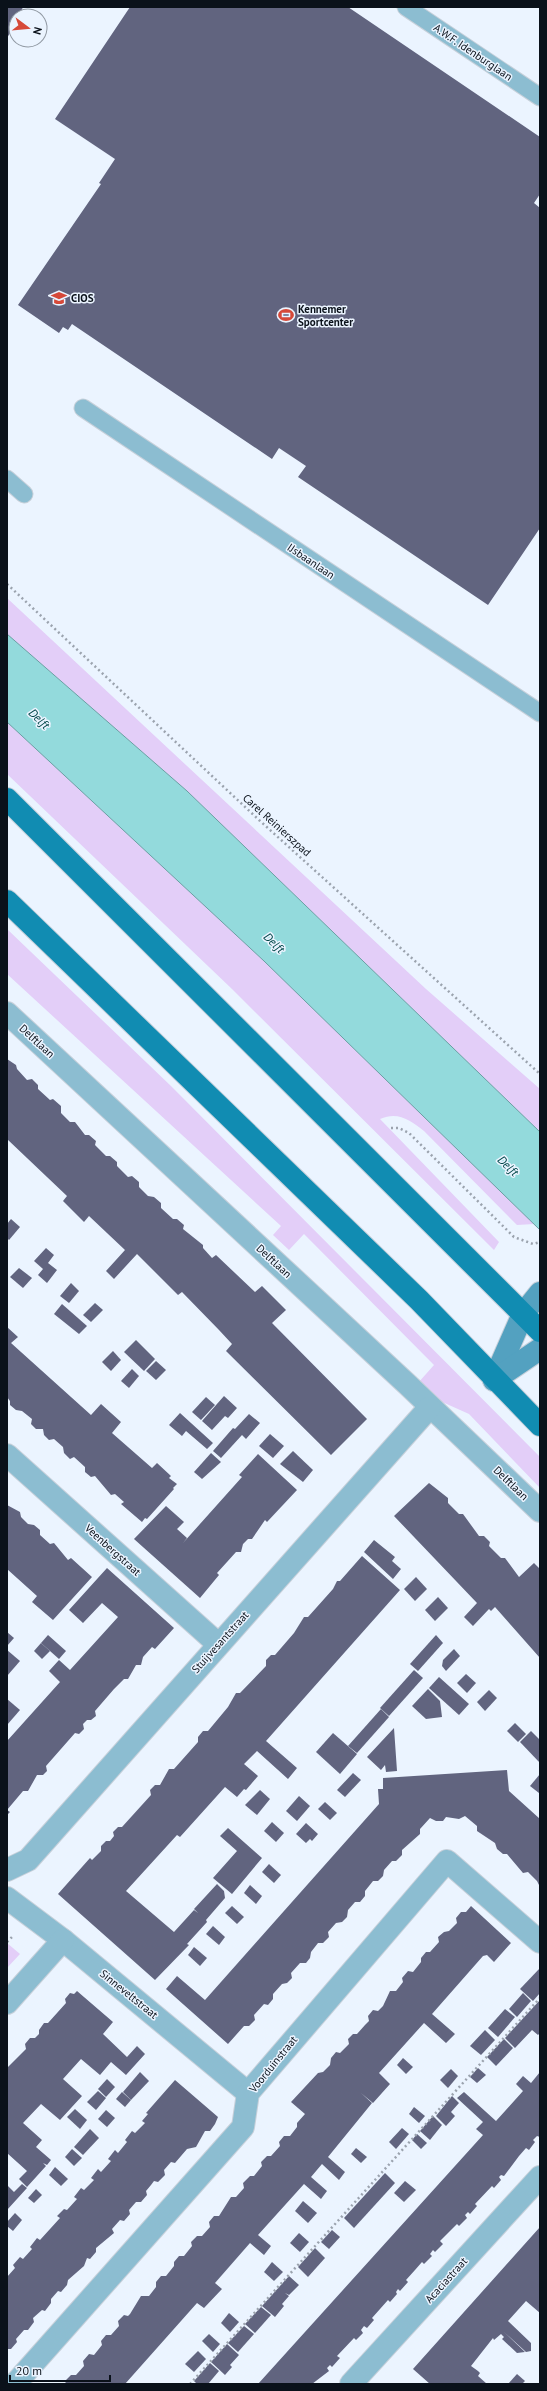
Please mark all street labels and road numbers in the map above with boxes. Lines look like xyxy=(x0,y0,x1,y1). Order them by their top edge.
street label: A.W.F. Idenburglaan xyxy=(431,20,515,84)
street label: IJsbaanlaan xyxy=(285,540,337,582)
street label: Carel Reinierszpad xyxy=(240,791,314,859)
street label: Delftlaan xyxy=(16,1021,58,1061)
street label: Delftlaan xyxy=(253,1241,295,1281)
street label: Delftlaan xyxy=(491,1463,531,1503)
street label: Veenbergstraat xyxy=(81,1521,144,1579)
street label: Stuijvesantstraat xyxy=(188,1608,252,1676)
street label: Sinneveltstraat xyxy=(97,1966,161,2022)
street label: Voorduinstraat xyxy=(245,2033,300,2096)
street label: Acaciastraat xyxy=(422,2254,470,2306)

